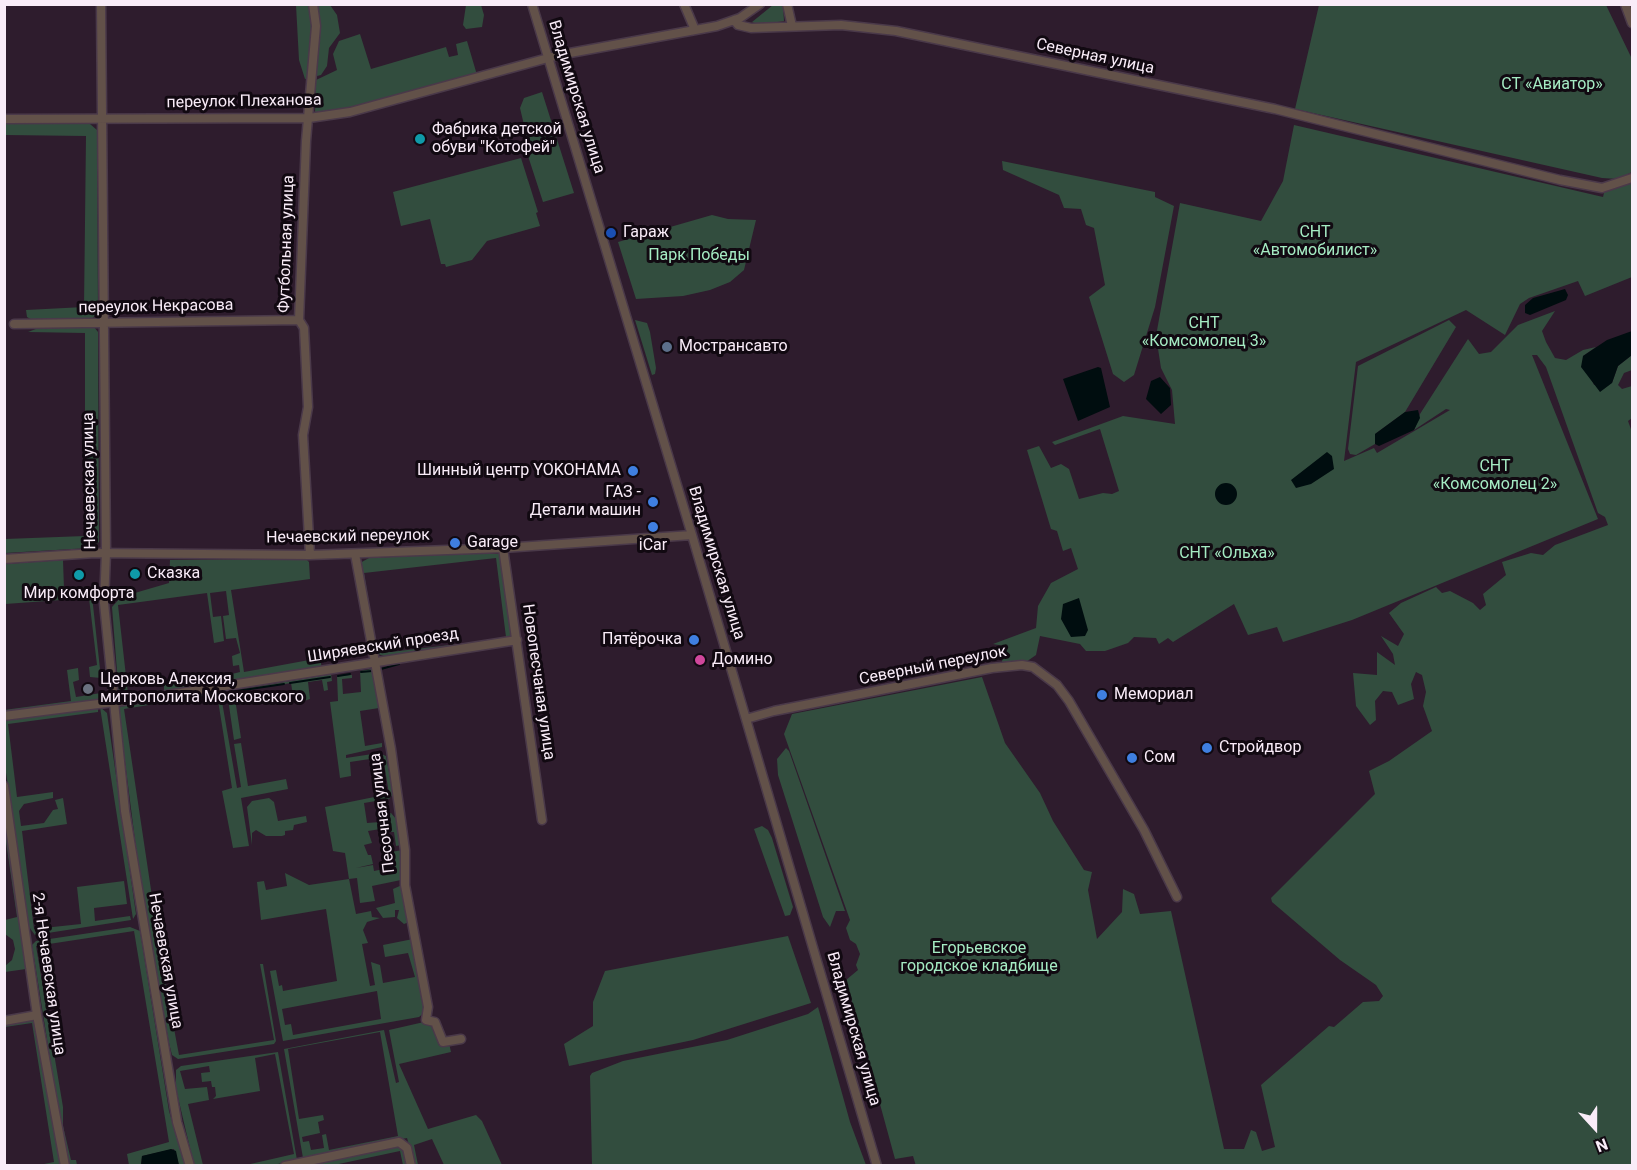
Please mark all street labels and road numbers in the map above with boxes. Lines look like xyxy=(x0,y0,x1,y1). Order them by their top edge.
street label: Владимирская улица xyxy=(544,18,608,176)
street label: Северная улица xyxy=(1034,35,1156,79)
street label: переулок Плеханова xyxy=(166,91,322,113)
street label: Футбольная улица xyxy=(275,175,299,313)
street label: переулок Некрасова xyxy=(78,296,234,318)
street label: Нечаевская улица xyxy=(79,412,101,550)
street label: Владимирская улица xyxy=(684,484,748,642)
street label: Нечаевский переулок xyxy=(266,526,430,548)
street label: Новопесчаная улица xyxy=(518,603,558,761)
street label: Ширяевский проезд xyxy=(306,625,460,667)
street label: Северный переулок xyxy=(858,642,1008,690)
street label: Песочная улица xyxy=(366,752,400,874)
street label: 2-я Нечаевская улица xyxy=(27,892,69,1056)
street label: Нечаевская улица xyxy=(144,892,186,1030)
street label: Владимирская улица xyxy=(822,950,884,1108)

